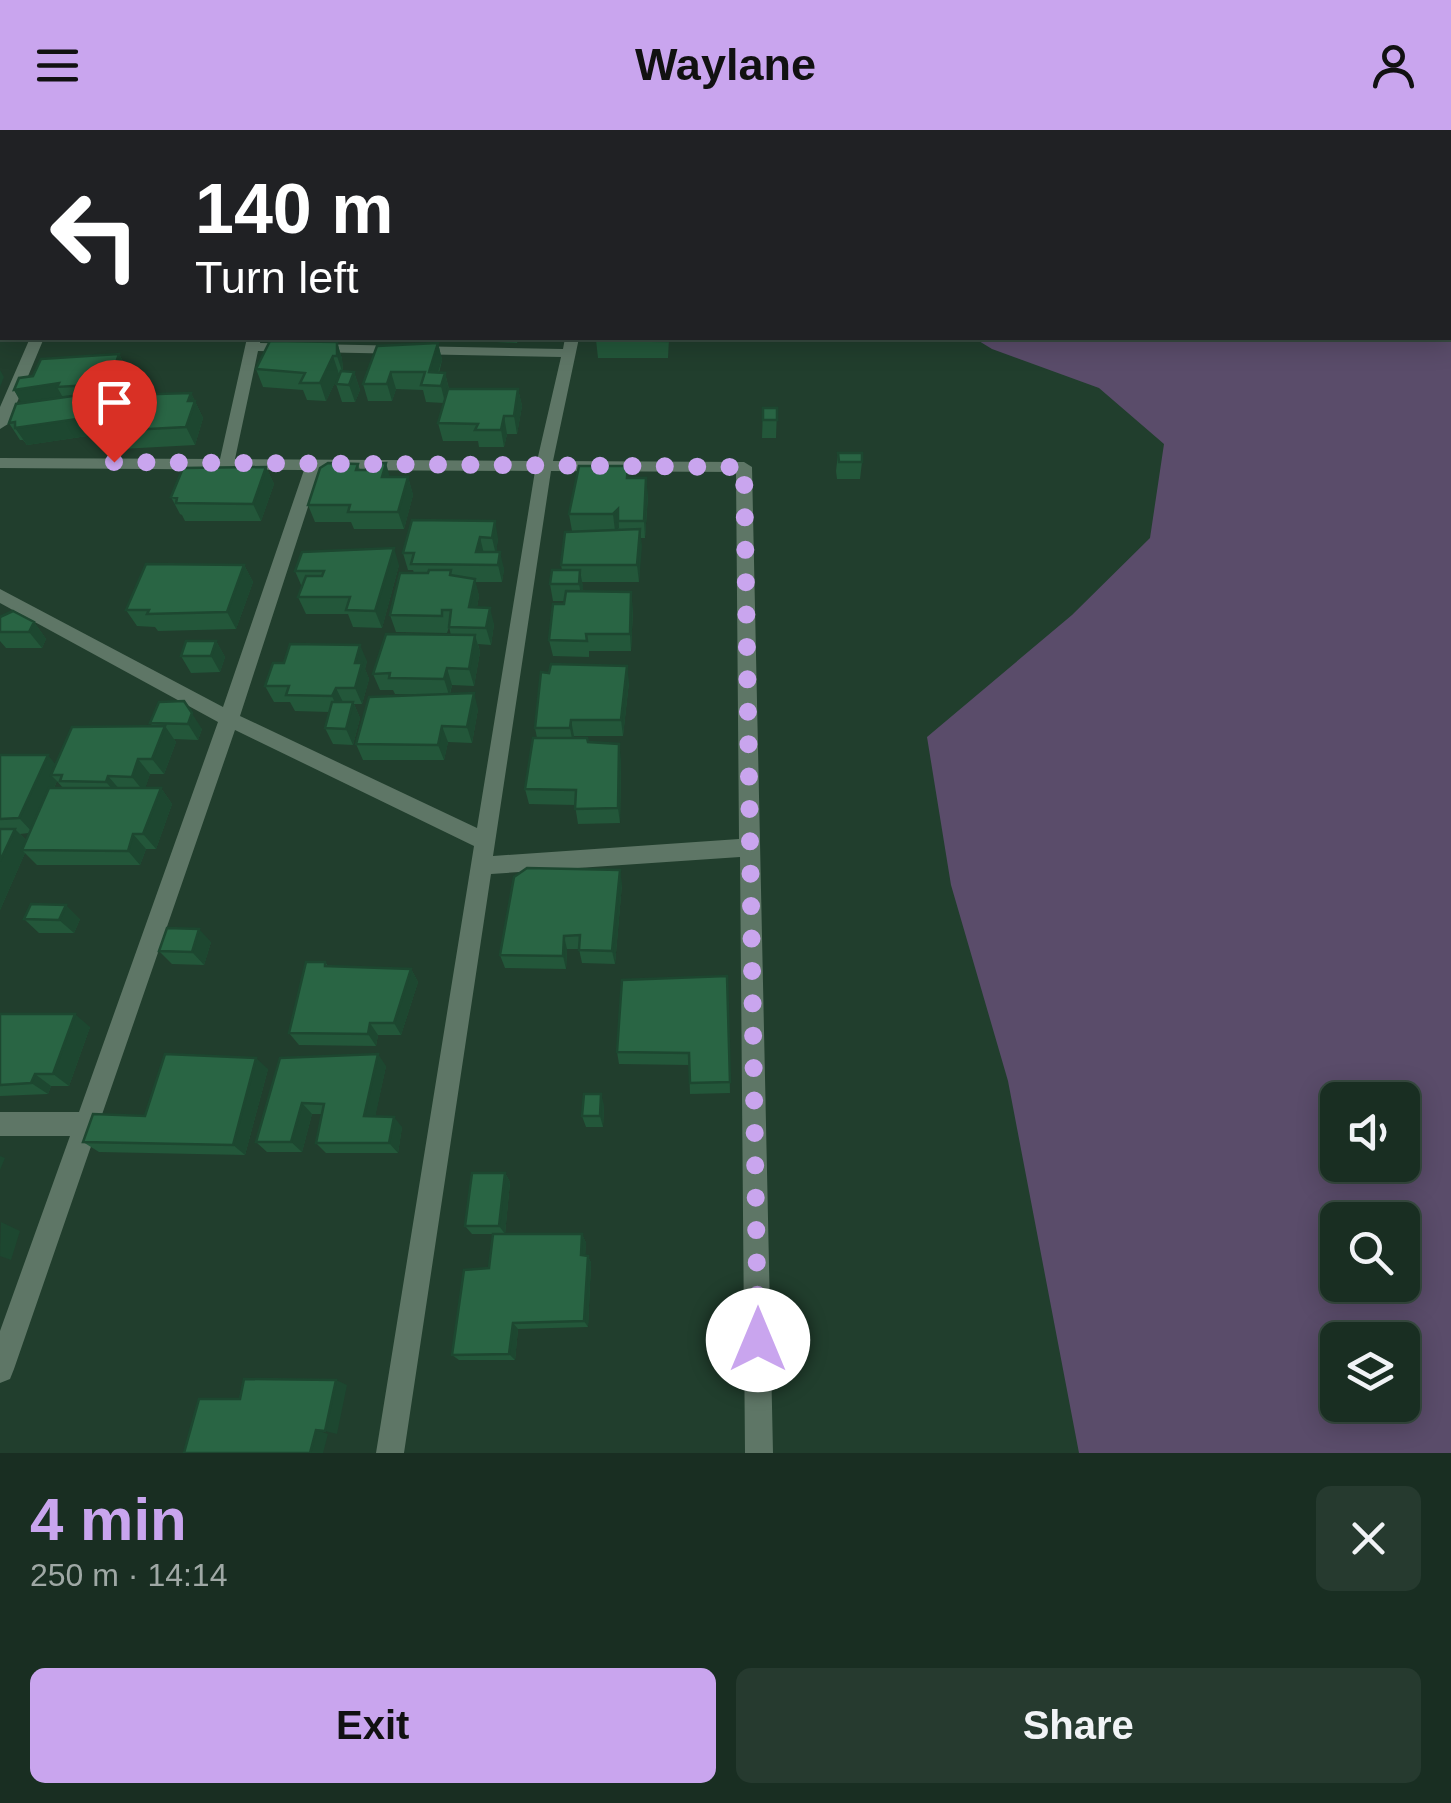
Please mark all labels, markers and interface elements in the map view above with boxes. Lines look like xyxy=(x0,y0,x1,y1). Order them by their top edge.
icon: menu xyxy=(30,38,85,93)
icon: person xyxy=(1366,38,1421,93)
text: Waylane xyxy=(635,39,816,90)
icon: left xyxy=(30,170,160,300)
text: 140 m xyxy=(195,170,393,248)
text: Turn left xyxy=(195,252,358,303)
pin xyxy=(72,360,157,463)
icon: arrive xyxy=(87,375,142,430)
map controls xyxy=(1320,1082,1420,1422)
button: sound xyxy=(1320,1082,1420,1182)
button: search xyxy=(1320,1202,1420,1302)
position arrow xyxy=(706,1288,810,1392)
button: layers xyxy=(1320,1322,1420,1422)
text: 4 min xyxy=(30,1486,187,1553)
button: close xyxy=(1316,1486,1421,1591)
text: 250 m · 14:14 xyxy=(30,1557,227,1593)
button: Exit xyxy=(30,1668,716,1783)
button: Share xyxy=(736,1668,1421,1783)

